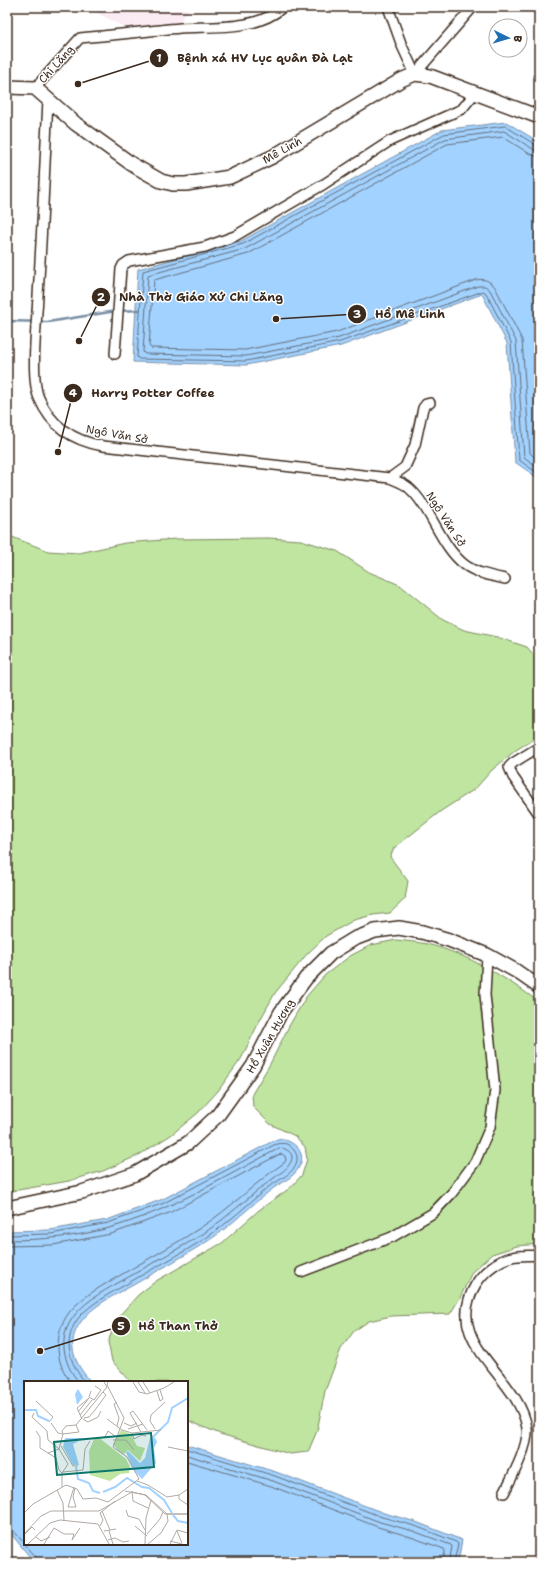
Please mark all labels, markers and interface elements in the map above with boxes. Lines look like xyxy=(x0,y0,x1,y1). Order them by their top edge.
north arrow xyxy=(488,18,528,58)
text: B xyxy=(510,35,525,43)
street label: Chi Lăng xyxy=(35,42,78,87)
callout: Bệnh xá HV Lục quân Đà Lạt xyxy=(149,46,360,70)
text: 1 xyxy=(156,50,162,66)
text: Bệnh xá HV Lục quân Đà Lạt xyxy=(177,50,353,66)
street label: Mê Linh xyxy=(260,133,305,167)
callout: Nhà Thờ Giáo Xứ Chi Lăng xyxy=(91,285,291,309)
text: 2 xyxy=(97,289,106,305)
text: Nhà Thờ Giáo Xứ Chi Lăng xyxy=(119,289,283,305)
callout: Hồ Mê Linh xyxy=(347,302,453,326)
text: 3 xyxy=(353,306,361,322)
text: Hồ Mê Linh xyxy=(375,306,445,322)
callout: Harry Potter Coffee xyxy=(63,381,222,405)
text: 4 xyxy=(69,385,78,401)
text: Harry Potter Coffee xyxy=(91,385,215,401)
street label: Ngô Văn Sở xyxy=(85,422,149,447)
street label: Ngô Văn Sở xyxy=(422,489,469,550)
street label: Hồ Xuân Hương xyxy=(243,996,298,1076)
callout: Hồ Than Thở xyxy=(111,1314,226,1338)
text: 5 xyxy=(117,1318,125,1334)
text: Hồ Than Thở xyxy=(138,1318,218,1334)
inset map xyxy=(24,1381,188,1545)

